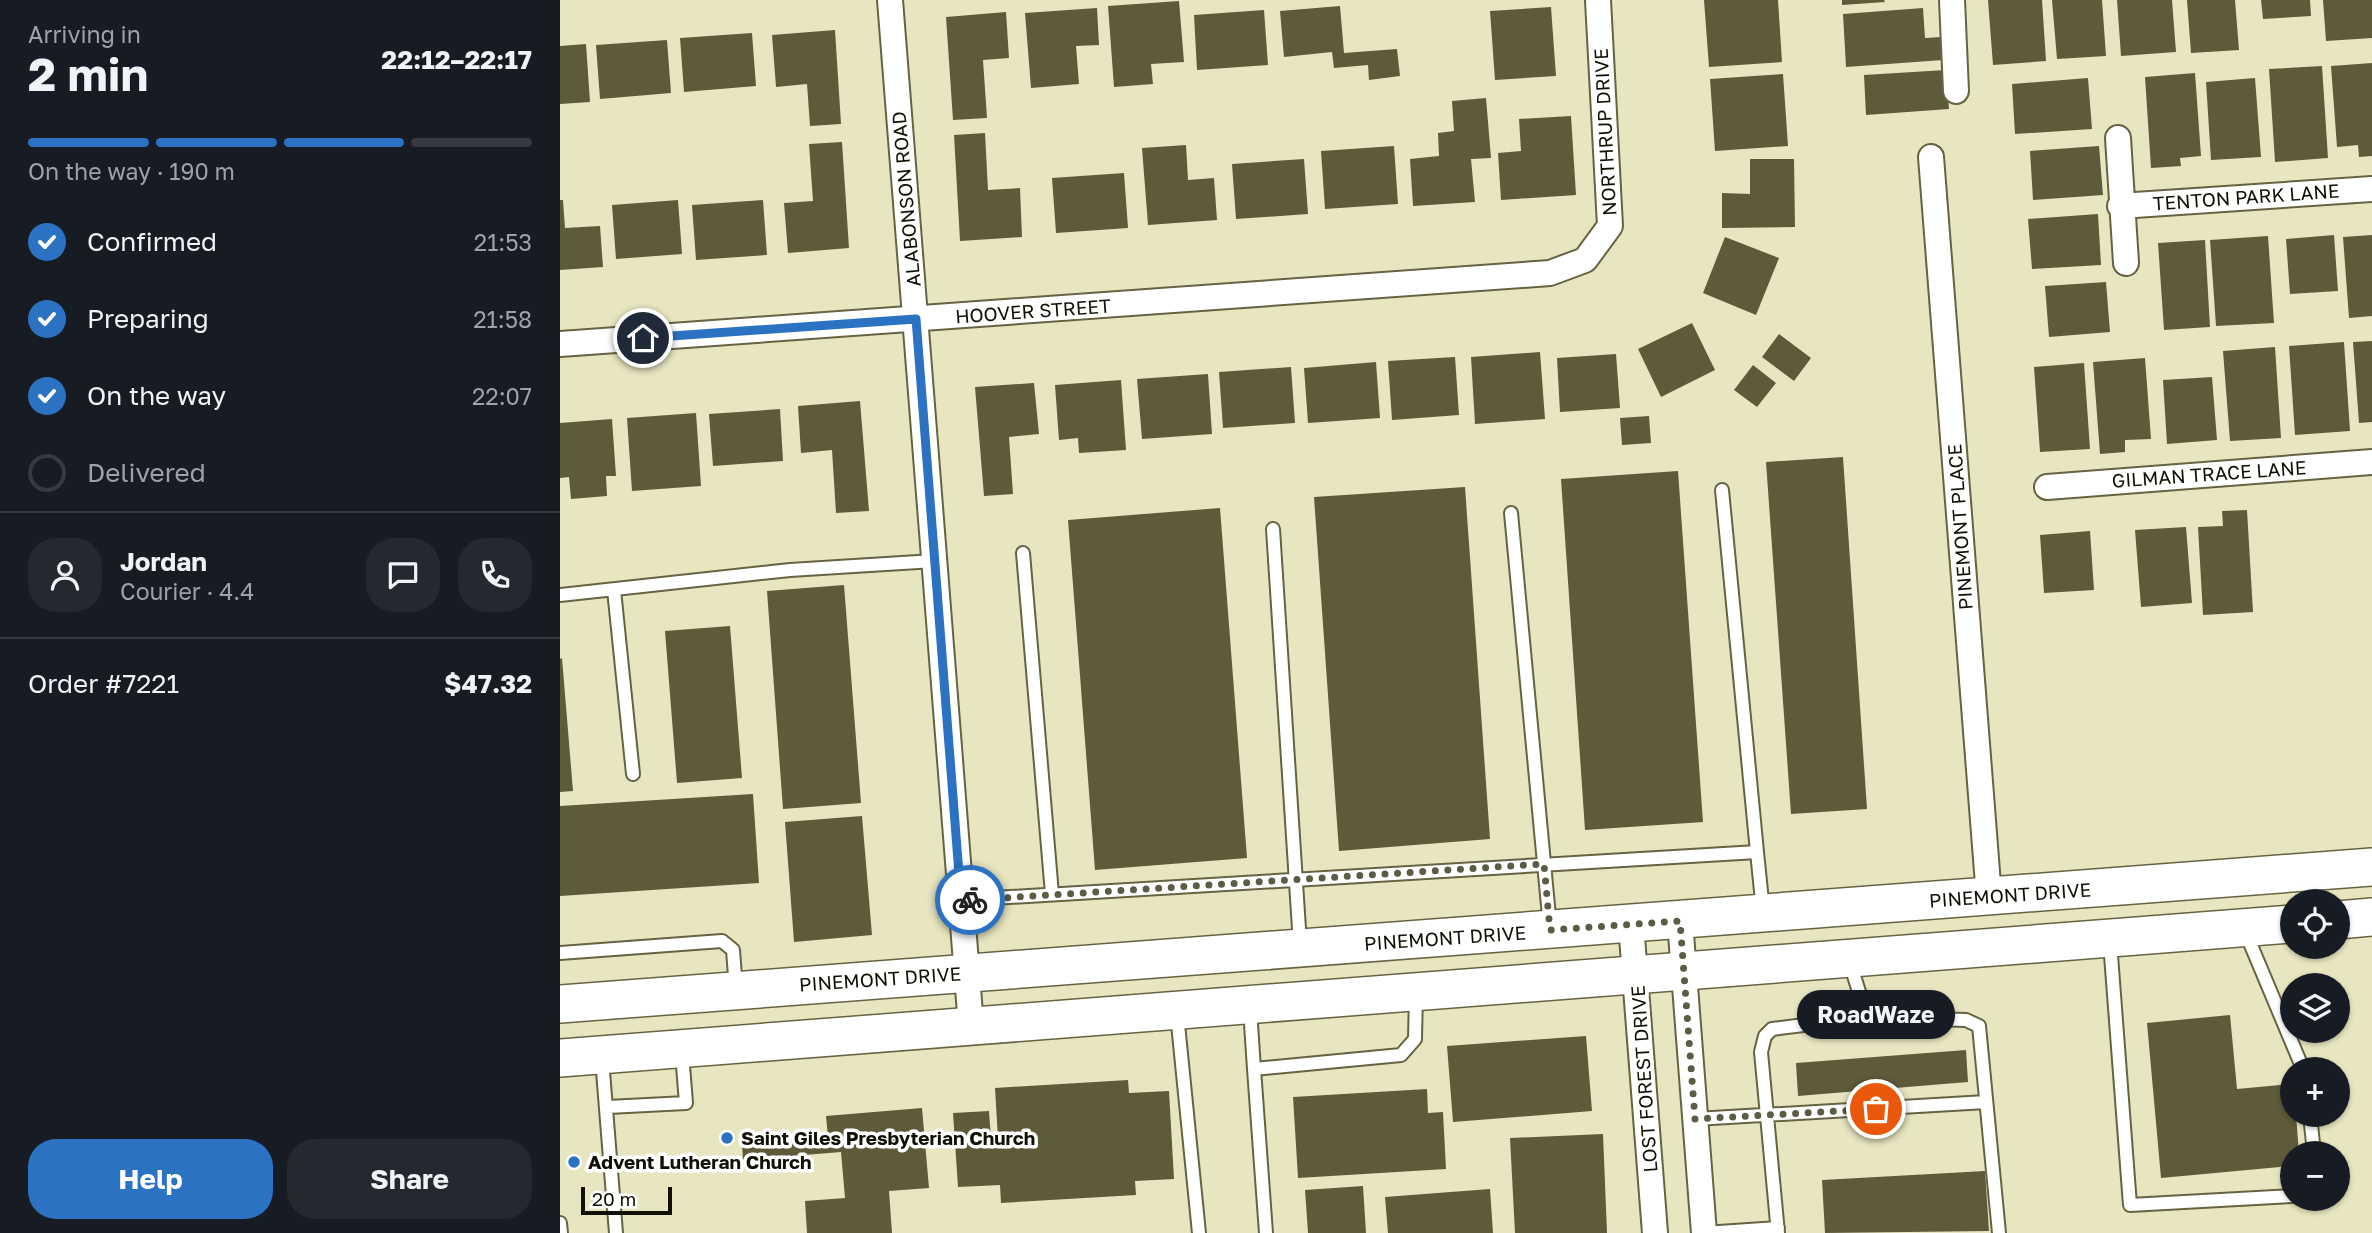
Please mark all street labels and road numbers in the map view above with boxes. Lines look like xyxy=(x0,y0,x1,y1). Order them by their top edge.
street label: NORTHRUP DRIVE xyxy=(1589,48,1620,216)
street label: ALABONSON ROAD xyxy=(886,110,925,288)
street label: TENTON PARK LANE xyxy=(2152,179,2340,214)
street label: HOOVER STREET xyxy=(954,294,1112,327)
street label: PINEMONT PLACE xyxy=(1942,443,1977,611)
street label: GILMAN TRACE LANE xyxy=(2111,455,2307,492)
street label: PINEMONT DRIVE xyxy=(1928,877,2092,912)
street label: PINEMONT DRIVE xyxy=(1363,920,1527,955)
street label: PINEMONT DRIVE xyxy=(798,961,962,996)
street label: LOST FOREST DRIVE xyxy=(1625,985,1662,1173)

